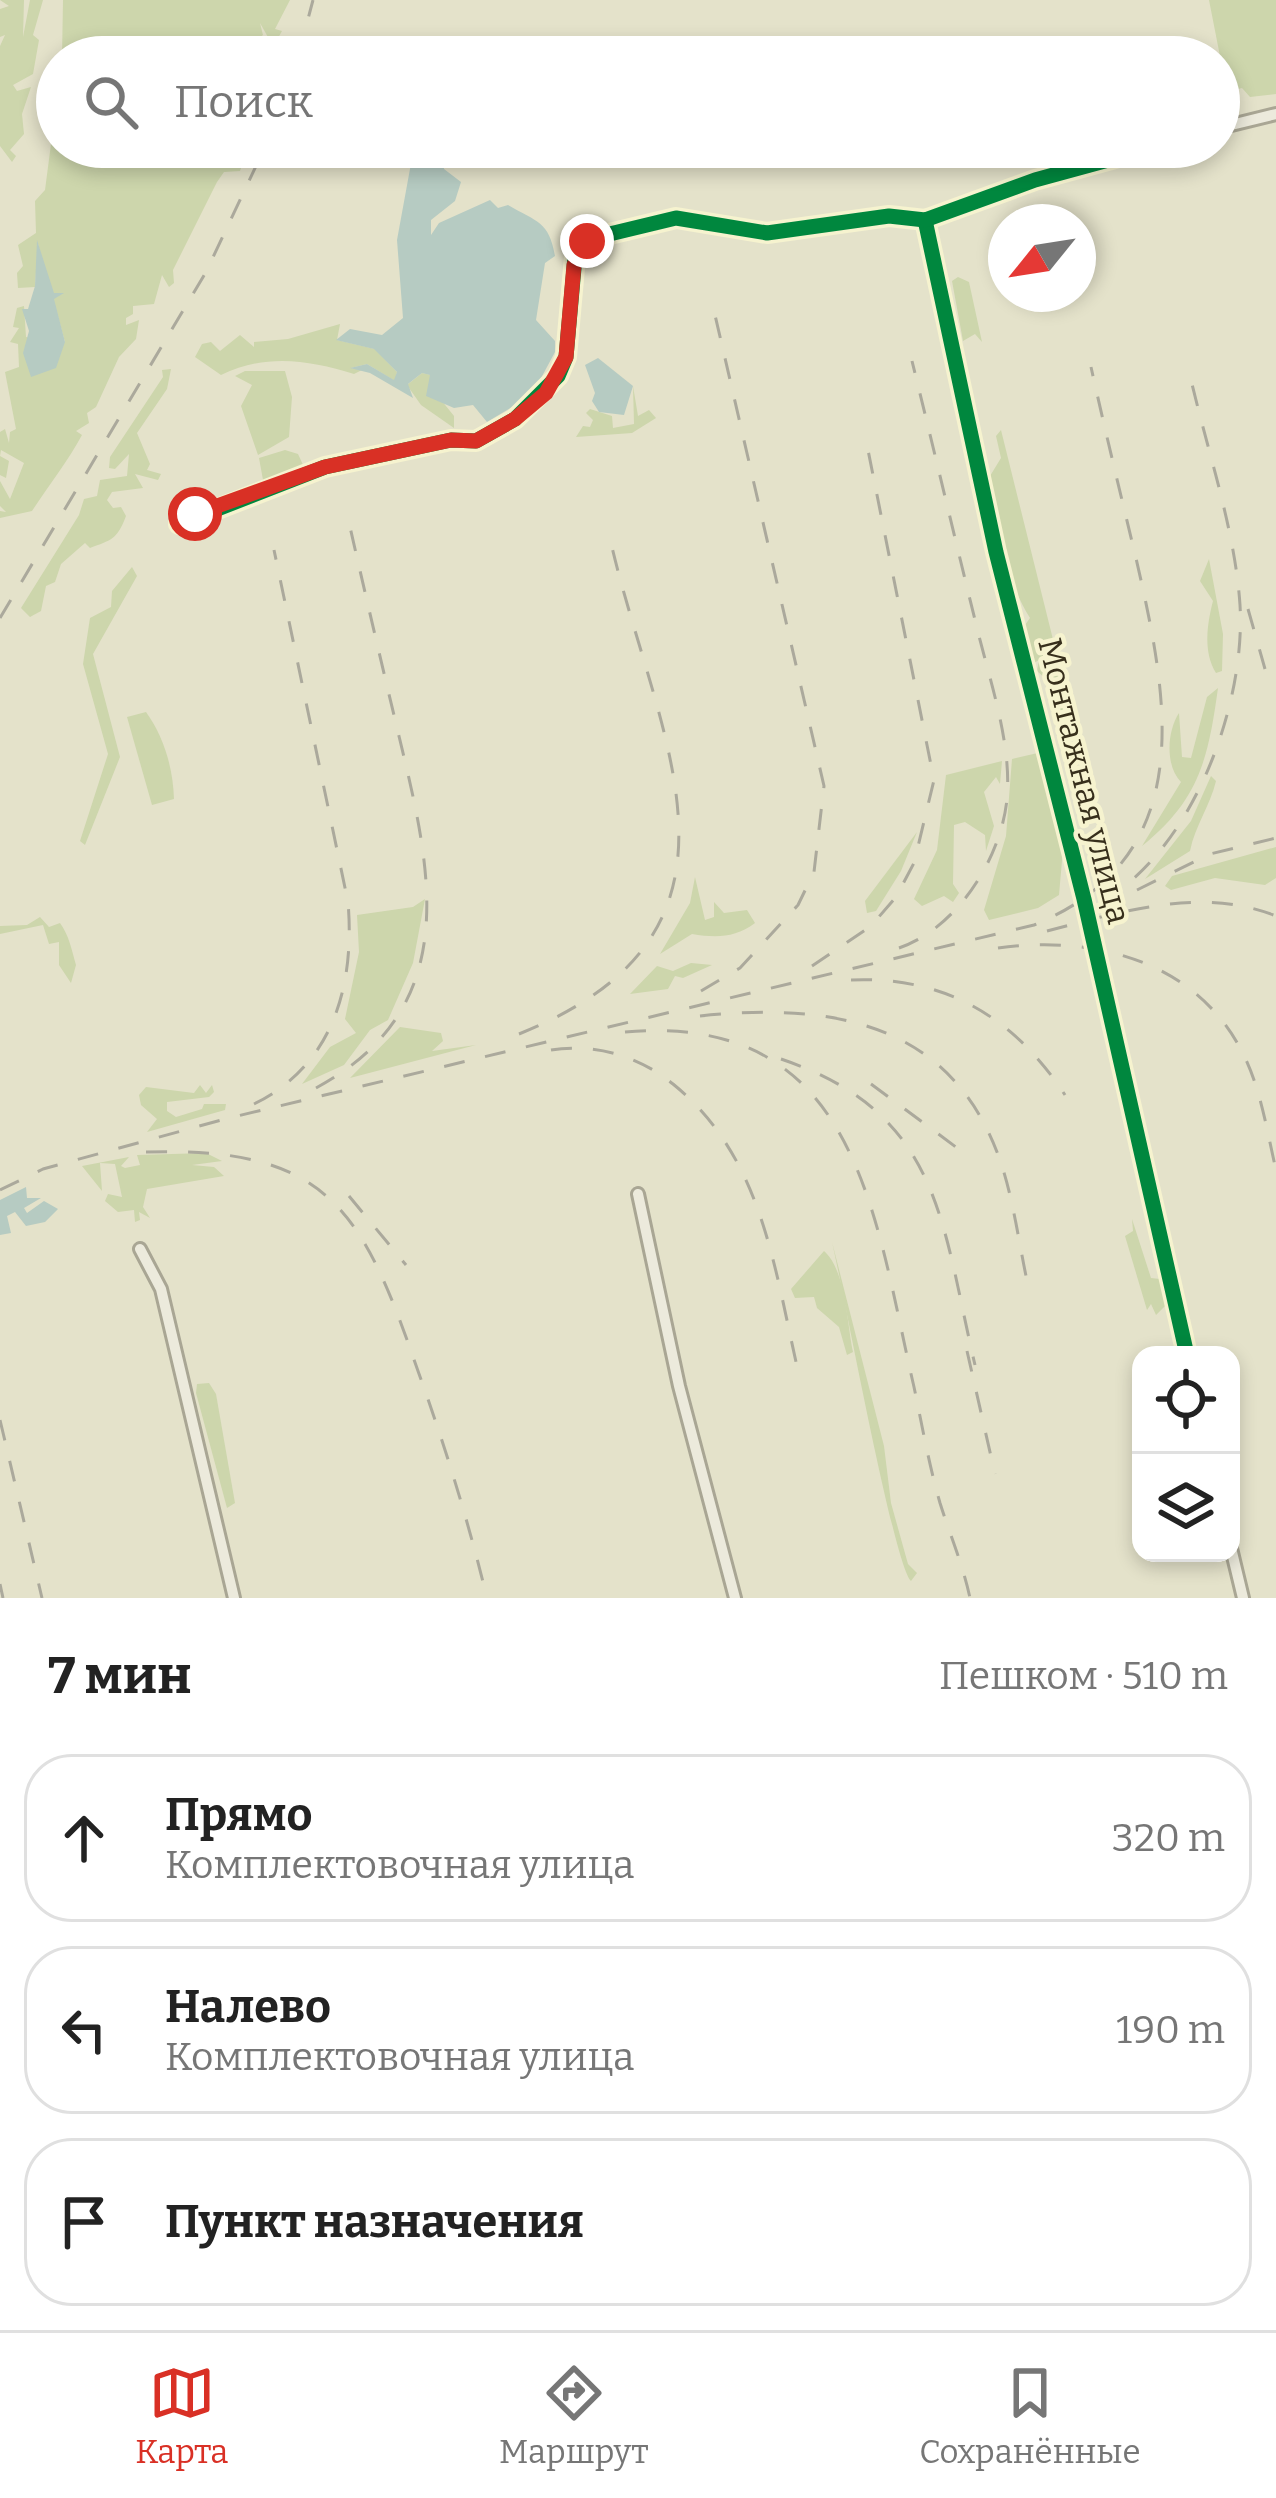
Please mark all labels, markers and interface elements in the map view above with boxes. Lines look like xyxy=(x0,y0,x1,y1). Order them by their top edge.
search box xyxy=(36,36,1240,168)
icon: search xyxy=(78,69,144,135)
text: Поиск xyxy=(174,75,313,129)
north arrow xyxy=(988,204,1096,312)
route end xyxy=(560,214,614,268)
route start xyxy=(168,487,222,541)
street label: Монтажная улица xyxy=(1029,634,1139,928)
map controls xyxy=(1132,1346,1240,1562)
button: locate xyxy=(1132,1346,1240,1454)
button: layers xyxy=(1132,1454,1240,1562)
text: 7 мин xyxy=(48,1645,192,1707)
text: Пешком · 510 m xyxy=(939,1653,1228,1699)
text: Прямо xyxy=(165,1788,312,1842)
icon: ahead xyxy=(51,1805,117,1871)
text: 320 m xyxy=(1112,1815,1225,1861)
text: Комплектовочная улица xyxy=(165,1842,634,1888)
text: Налево xyxy=(165,1980,331,2034)
icon: left xyxy=(51,1997,117,2063)
text: 190 m xyxy=(1116,2007,1225,2053)
text: Комплектовочная улица xyxy=(165,2034,634,2080)
icon: arrive xyxy=(51,2189,117,2255)
text: Пункт назначения xyxy=(165,2195,584,2249)
tab: Карта xyxy=(135,2360,228,2472)
tab: Маршрут xyxy=(499,2360,649,2472)
tab: Сохранённые xyxy=(919,2360,1141,2472)

